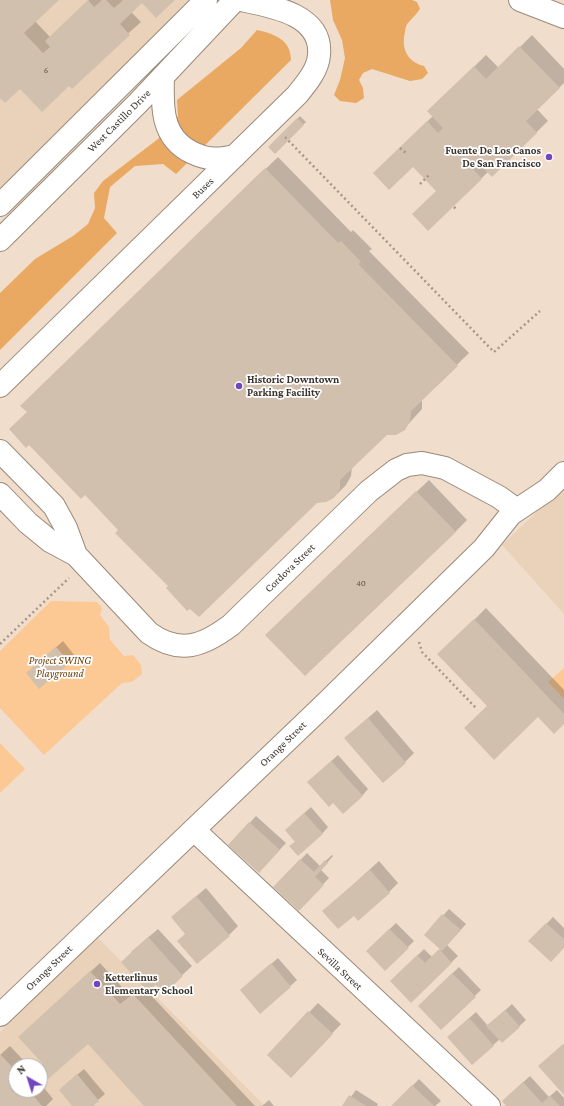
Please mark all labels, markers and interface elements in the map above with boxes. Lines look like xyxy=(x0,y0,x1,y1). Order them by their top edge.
house number: 6 xyxy=(44,65,48,75)
street label: West Castillo Drive xyxy=(85,87,153,155)
place label: Fuente De Los Canos De San Francisco xyxy=(445,144,541,170)
marker: Fuente De Los Canos De San Francisco xyxy=(544,152,554,162)
street label: Buses xyxy=(189,174,217,202)
place label: Historic Downtown Parking Facility xyxy=(247,373,339,399)
marker: Historic Downtown Parking Facility xyxy=(234,381,244,391)
street label: Cordova Street xyxy=(262,541,318,595)
house number: 40 xyxy=(356,578,366,588)
park label: Project SWING Playground xyxy=(29,654,91,680)
street label: Orange Street xyxy=(257,718,309,770)
street label: Orange Street xyxy=(23,942,75,994)
street label: Sevilla Street xyxy=(315,945,365,993)
place label: Ketterlinus Elementary School xyxy=(105,971,193,997)
marker: Ketterlinus Elementary School xyxy=(92,979,102,989)
north arrow xyxy=(8,1058,48,1098)
text: N xyxy=(14,1062,28,1076)

